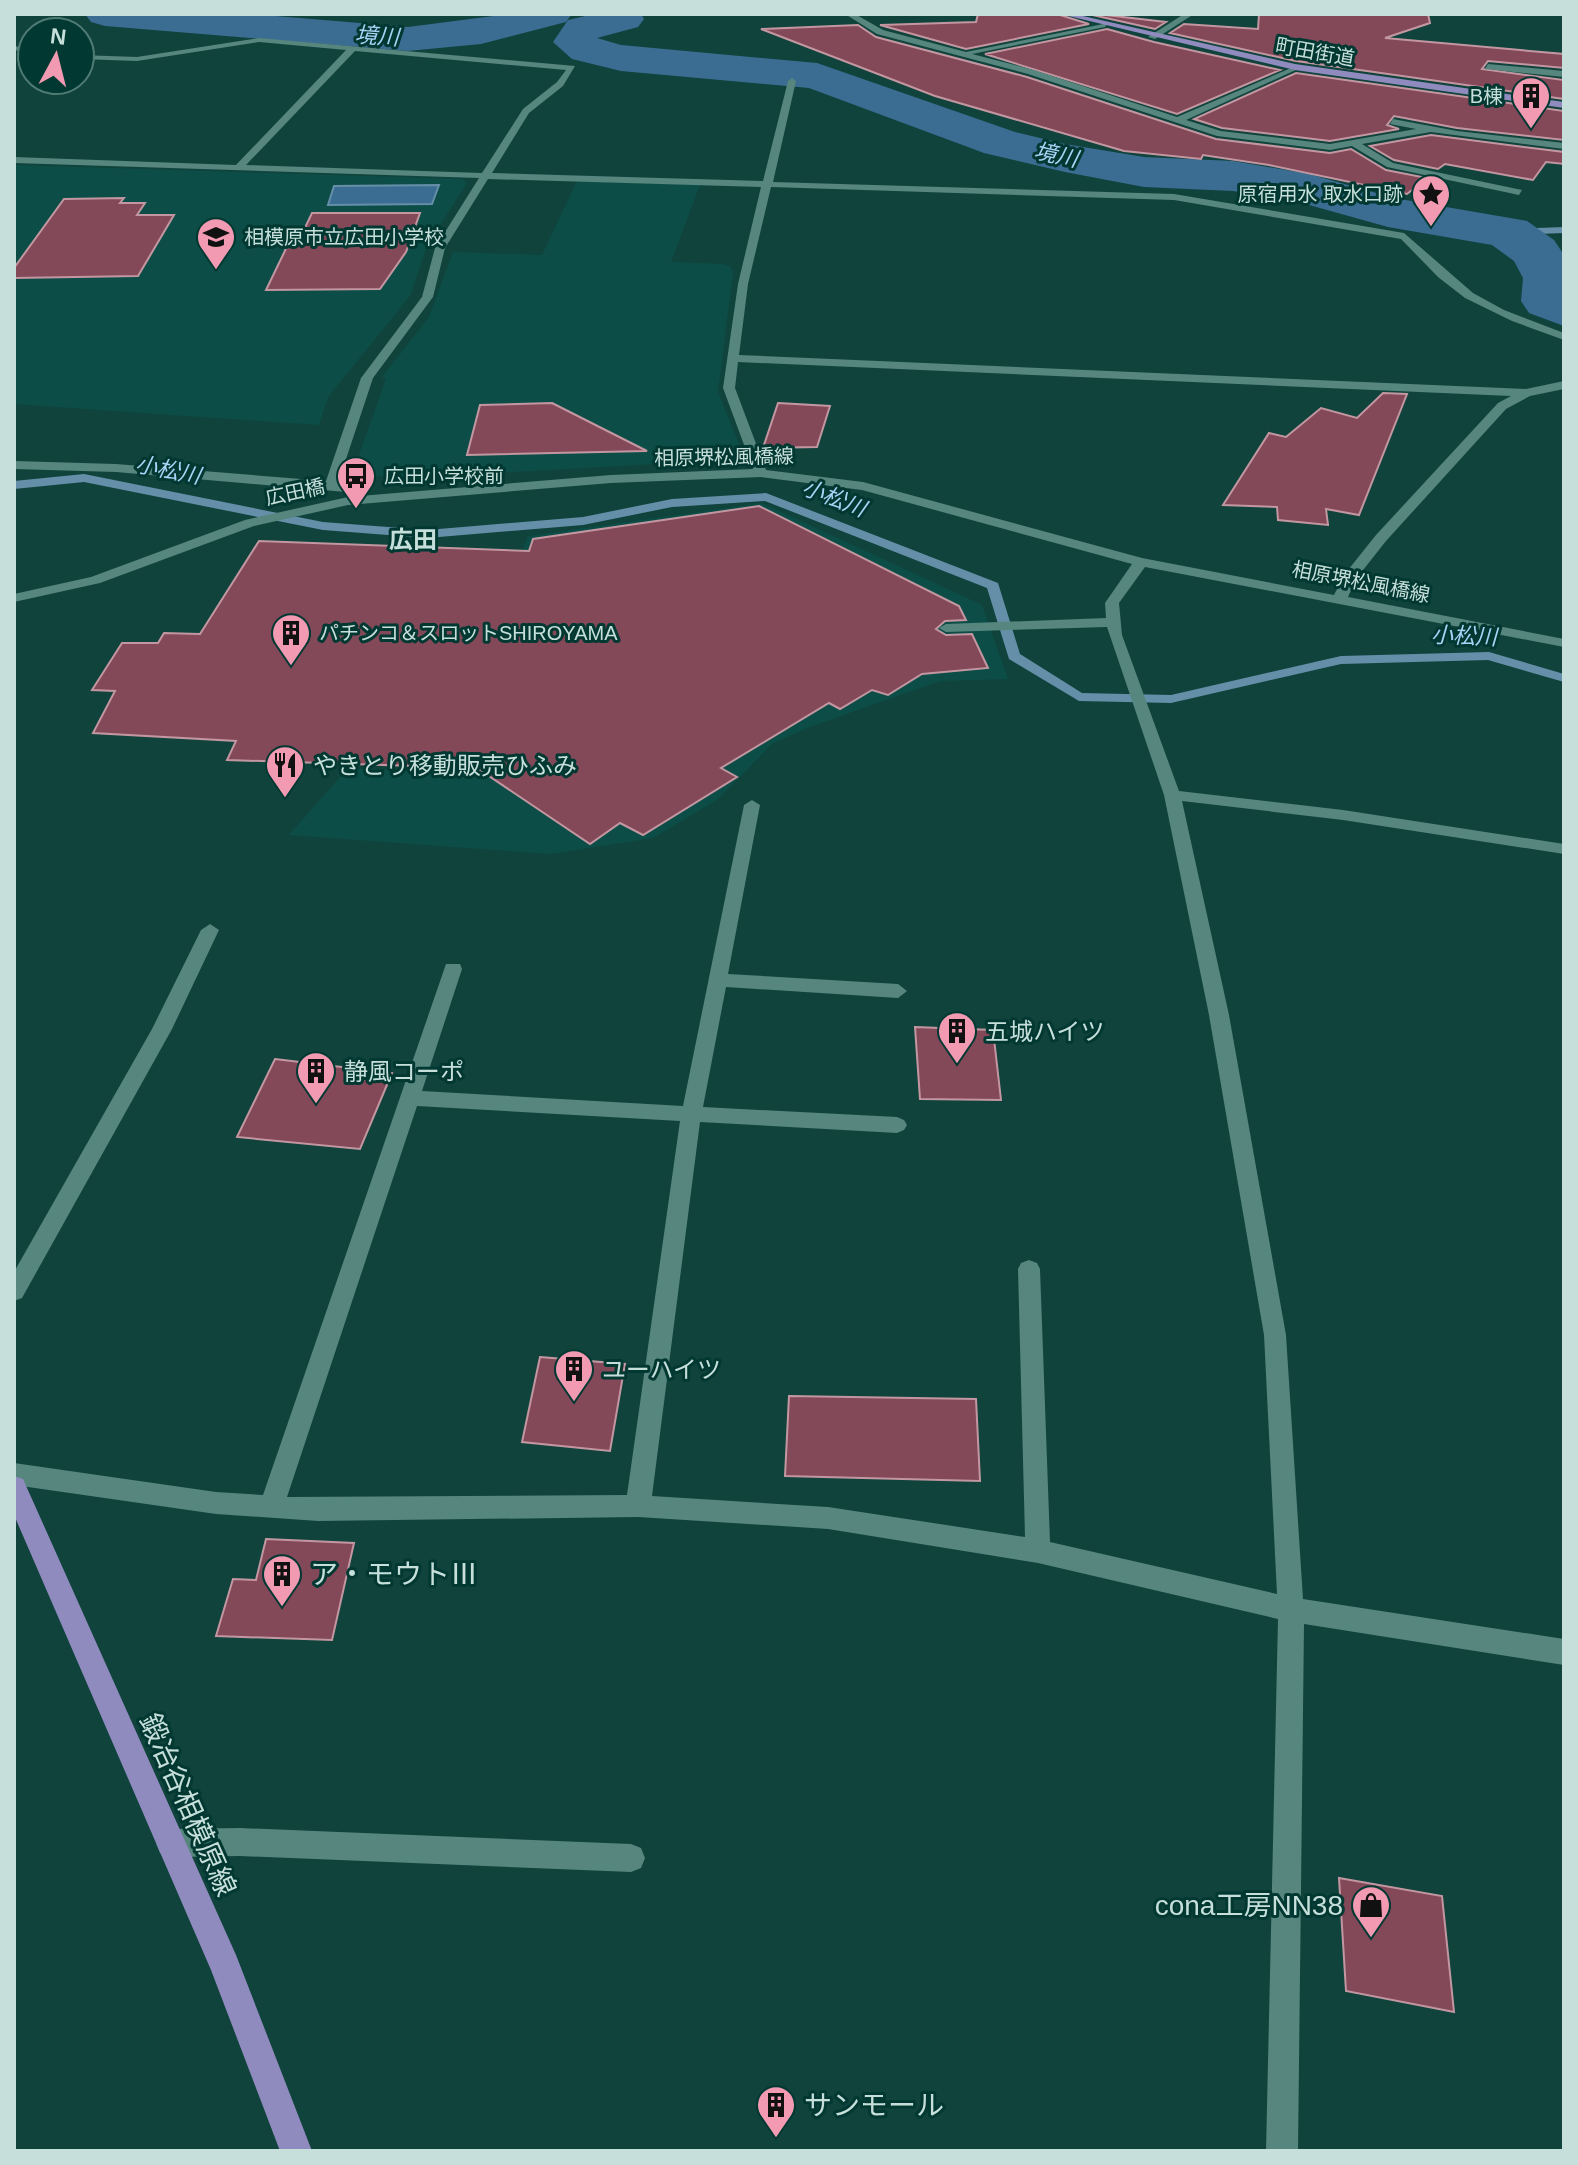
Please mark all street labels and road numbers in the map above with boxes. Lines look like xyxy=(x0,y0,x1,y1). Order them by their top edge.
street label: 町田街道 xyxy=(1274,34,1356,70)
street label: 相原堺松風橋線 xyxy=(654,445,794,469)
street label: 広田橋 xyxy=(263,475,327,509)
street label: 相原堺松風橋線 xyxy=(1290,558,1432,606)
street label: 鍛冶谷相模原線 xyxy=(134,1709,242,1901)

